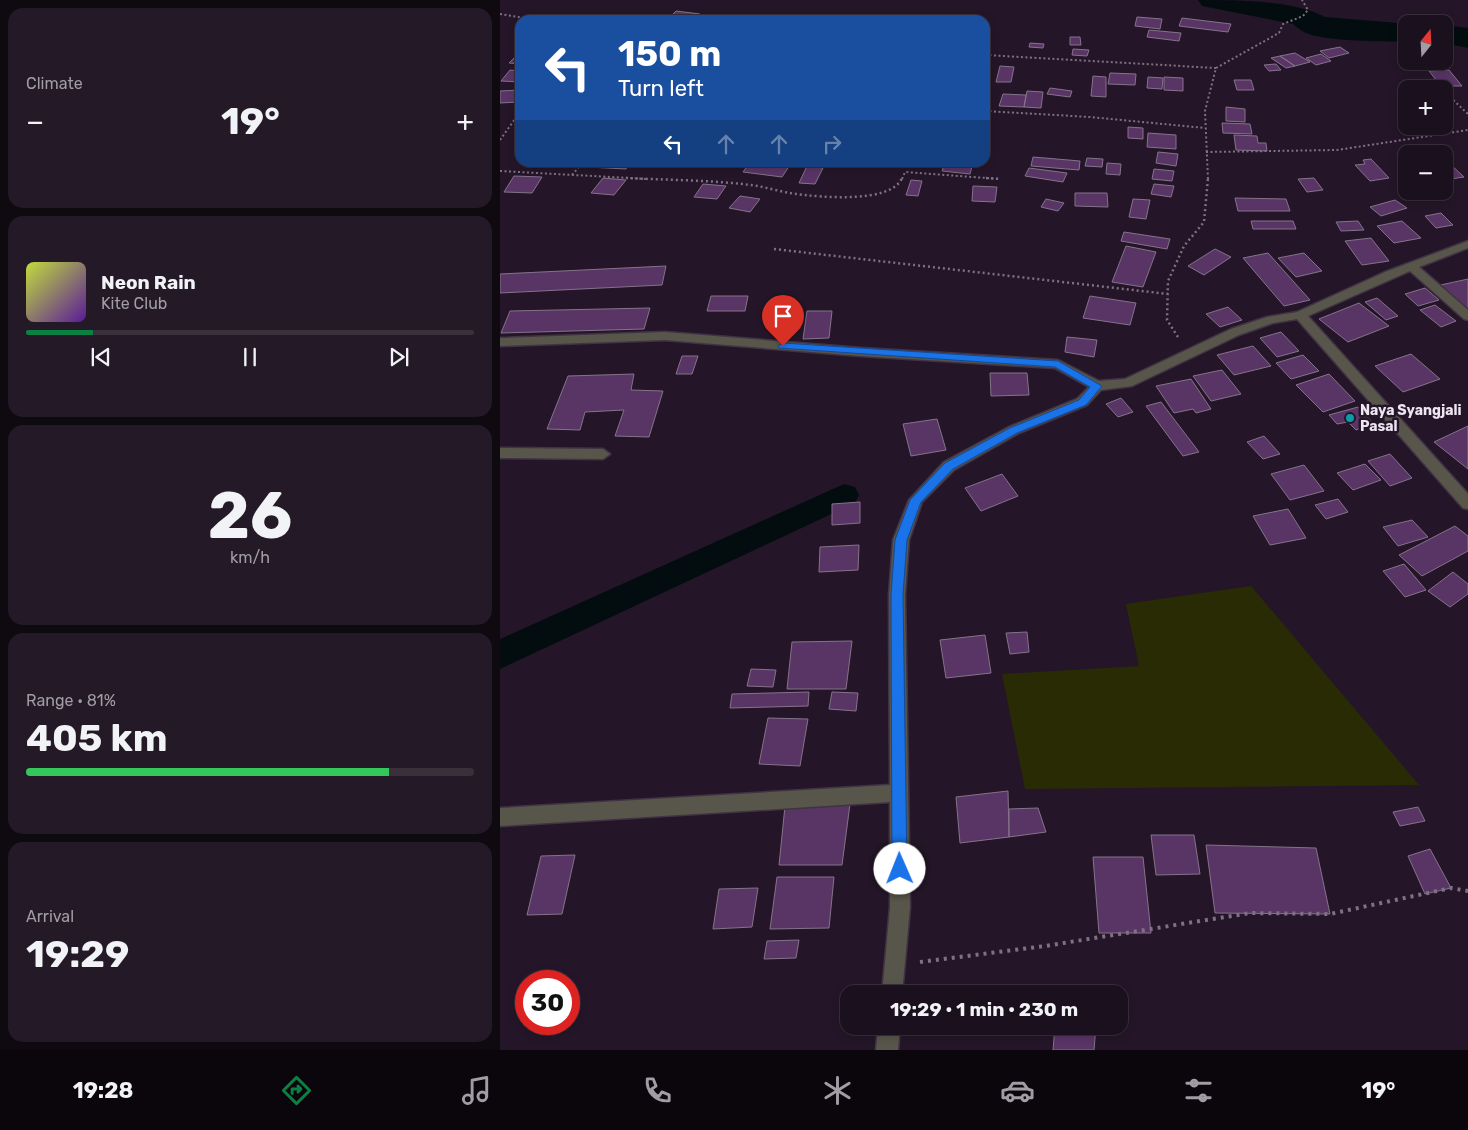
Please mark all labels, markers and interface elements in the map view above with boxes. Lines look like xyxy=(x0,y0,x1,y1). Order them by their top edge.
north arrow xyxy=(1398,15,1452,70)
map controls xyxy=(1398,15,1453,200)
text: 150 m xyxy=(618,33,721,75)
icon: left xyxy=(535,35,600,100)
text: Climate xyxy=(26,74,83,93)
text: Turn left xyxy=(618,75,704,102)
button: + xyxy=(1398,80,1453,135)
text: 19° xyxy=(221,98,280,144)
text: − xyxy=(26,105,44,138)
text: + xyxy=(457,105,474,138)
icon: left xyxy=(659,130,687,158)
icon: ahead xyxy=(712,130,740,158)
icon: ahead xyxy=(765,130,793,158)
icon: right xyxy=(818,130,846,158)
button: − xyxy=(1398,145,1453,200)
text: Neon Rain xyxy=(101,271,196,294)
text: Kite Club xyxy=(101,294,167,313)
pin xyxy=(762,295,804,346)
icon: arrive xyxy=(769,302,797,330)
icon: previous xyxy=(87,343,115,371)
icon: pause xyxy=(236,343,264,371)
icon: next xyxy=(385,343,413,371)
place label: Naya Syangjali Pasal xyxy=(1360,402,1462,435)
marker: Naya Syangjali Pasal xyxy=(1344,412,1356,424)
text: 26 xyxy=(208,477,292,554)
text: km/h xyxy=(230,548,270,567)
text: Range · 81% xyxy=(26,691,116,710)
text: 405 km xyxy=(26,715,167,761)
position arrow xyxy=(873,842,925,894)
text: Arrival xyxy=(26,907,74,926)
text: 19:29 xyxy=(26,931,129,977)
speed limit sign: 30 xyxy=(515,970,580,1035)
text: 19:29 · 1 min · 230 m xyxy=(890,998,1078,1021)
icon: directions xyxy=(279,1073,314,1108)
icon: music xyxy=(459,1073,494,1108)
icon: phone xyxy=(640,1073,675,1108)
icon: climate xyxy=(820,1073,855,1108)
icon: car xyxy=(1000,1073,1035,1108)
icon: filters xyxy=(1181,1073,1216,1108)
text: 19:28 xyxy=(73,1077,133,1104)
text: 19° xyxy=(1361,1077,1395,1104)

